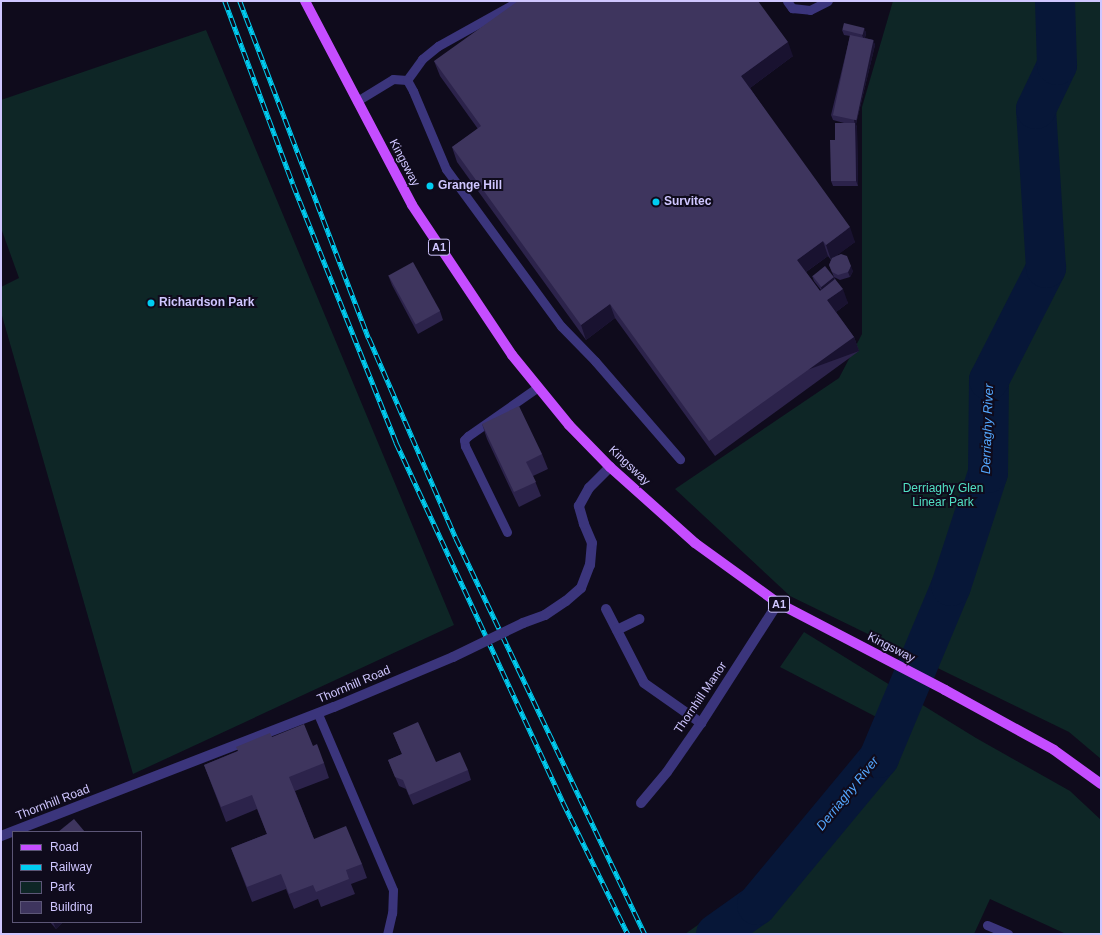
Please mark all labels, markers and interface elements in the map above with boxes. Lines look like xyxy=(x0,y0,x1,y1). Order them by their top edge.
street label: Kingsway xyxy=(386,137,422,189)
place label: Grange Hill xyxy=(438,179,502,193)
marker: Grange Hill xyxy=(425,181,435,191)
place label: Survitec xyxy=(664,195,711,209)
marker: Survitec xyxy=(651,197,661,207)
road number: A1 xyxy=(427,238,451,256)
place label: Richardson Park xyxy=(159,296,254,310)
marker: Richardson Park xyxy=(146,298,156,308)
water label: Derriaghy River xyxy=(979,384,997,474)
street label: Kingsway xyxy=(605,443,653,489)
park label: Derriaghy Glen Linear Park xyxy=(903,482,983,510)
road number: A1 xyxy=(767,595,791,613)
street label: Kingsway xyxy=(865,630,917,666)
street label: Thornhill Manor xyxy=(672,659,730,737)
street label: Thornhill Road xyxy=(315,663,393,707)
water label: Derriaghy River xyxy=(814,754,882,834)
street label: Thornhill Road xyxy=(14,782,92,824)
legend xyxy=(12,831,142,923)
text: Road xyxy=(50,840,79,854)
text: Railway xyxy=(50,860,92,874)
text: Park xyxy=(50,880,75,894)
text: Building xyxy=(50,900,93,914)

